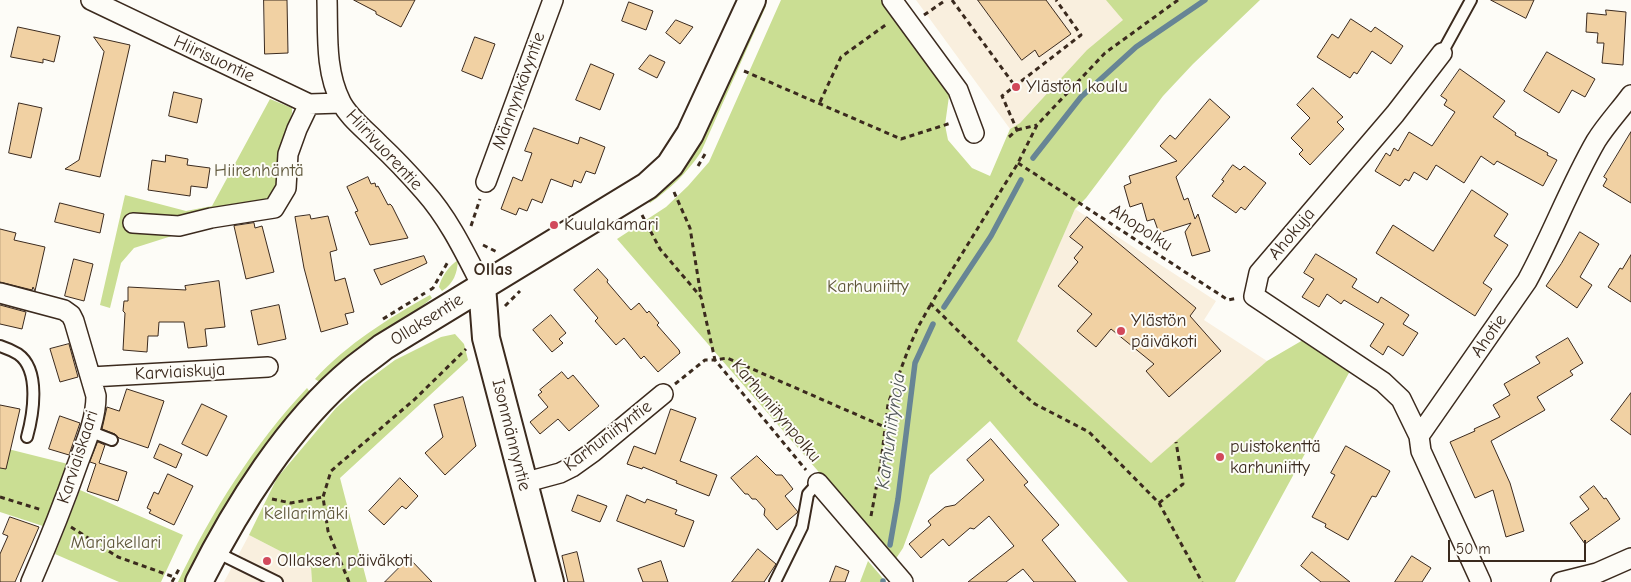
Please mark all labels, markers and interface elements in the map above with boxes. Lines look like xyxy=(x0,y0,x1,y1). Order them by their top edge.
street label: Männynkävyntie xyxy=(488,29,550,153)
street label: Hiirisuontie xyxy=(170,31,258,87)
place label: Ylästön koulu xyxy=(1026,76,1128,98)
marker: Ylästön koulu xyxy=(1010,81,1022,93)
street label: Hiirivuorentie xyxy=(341,105,427,195)
park label: Hiirenhäntä xyxy=(214,160,304,182)
street label: Ahopolku xyxy=(1106,200,1176,256)
street label: Ahokuja xyxy=(1264,204,1320,264)
place label: Kuulakamari xyxy=(564,214,659,236)
marker: Kuulakamari xyxy=(548,219,560,231)
district label: Ollas xyxy=(474,259,512,281)
park label: Karhuniitty xyxy=(827,276,909,298)
street label: Ollaksentie xyxy=(386,289,468,351)
place label: Ylästön päiväkoti xyxy=(1131,310,1197,352)
street label: Ahotie xyxy=(1466,310,1512,362)
marker: Ylästön päiväkoti xyxy=(1115,325,1127,337)
street label: Karhuniitynpolku xyxy=(727,355,825,467)
street label: Karviaiskuja xyxy=(134,359,226,385)
water label: Karhuniitynoja xyxy=(872,371,910,491)
street label: Isonmännyntie xyxy=(487,377,535,493)
street label: Karhuniityntie xyxy=(560,396,656,476)
street label: Karviaiskaari xyxy=(53,407,103,507)
place label: puistokenttä karhuniitty xyxy=(1230,436,1321,478)
marker: puistokenttä karhuniitty xyxy=(1214,451,1226,463)
park label: Kellarimäki xyxy=(264,503,348,525)
scale bar xyxy=(1451,530,1588,562)
park label: Marjakellari xyxy=(71,532,161,554)
text: 50 m xyxy=(1456,540,1491,558)
place label: Ollaksen päiväkoti xyxy=(277,550,413,572)
marker: Ollaksen päiväkoti xyxy=(261,555,273,567)

